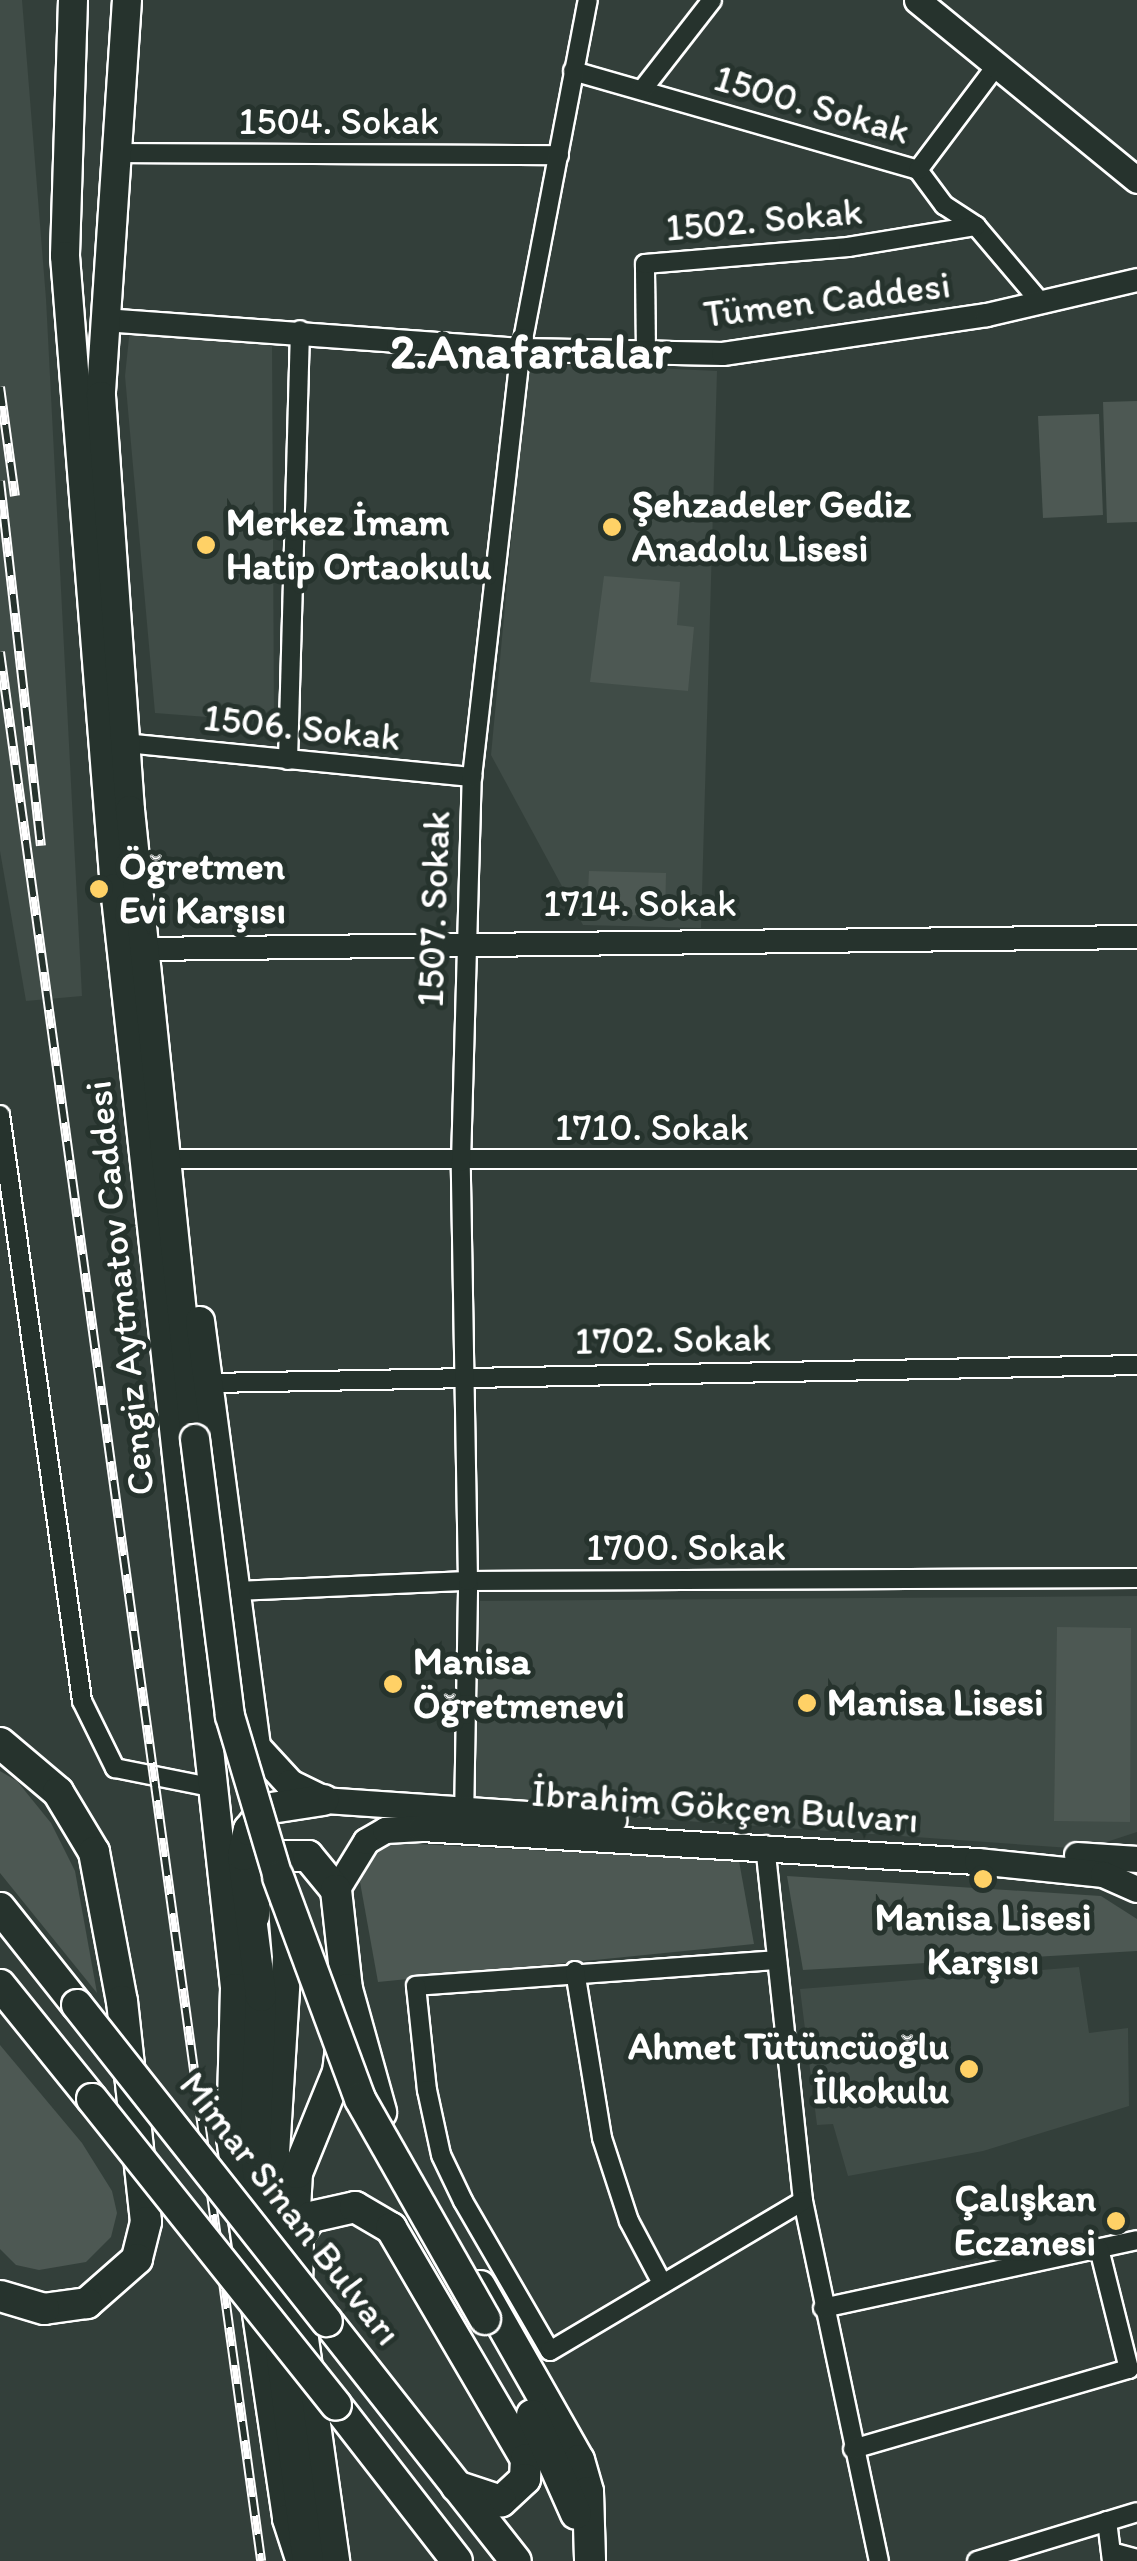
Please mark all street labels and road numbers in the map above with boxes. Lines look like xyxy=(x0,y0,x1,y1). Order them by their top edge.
street label: 1500. Sokak xyxy=(709,55,915,155)
street label: 1504. Sokak xyxy=(239,99,439,145)
street label: 1502. Sokak xyxy=(664,189,864,251)
street label: Tümen Caddesi xyxy=(701,262,953,338)
street label: 1506. Sokak xyxy=(201,695,403,761)
street label: 1507. Sokak xyxy=(408,810,460,1008)
street label: 1714. Sokak xyxy=(543,881,737,927)
street label: Cengiz Aytmatov Caddesi xyxy=(76,1078,164,1498)
street label: 1710. Sokak xyxy=(555,1105,749,1151)
street label: 1702. Sokak xyxy=(574,1315,772,1365)
street label: 1700. Sokak xyxy=(586,1525,786,1571)
street label: İbrahim Gökçen Bulvarı xyxy=(531,1771,919,1843)
street label: Mimar Sinan Bulvarı xyxy=(170,2065,410,2353)

